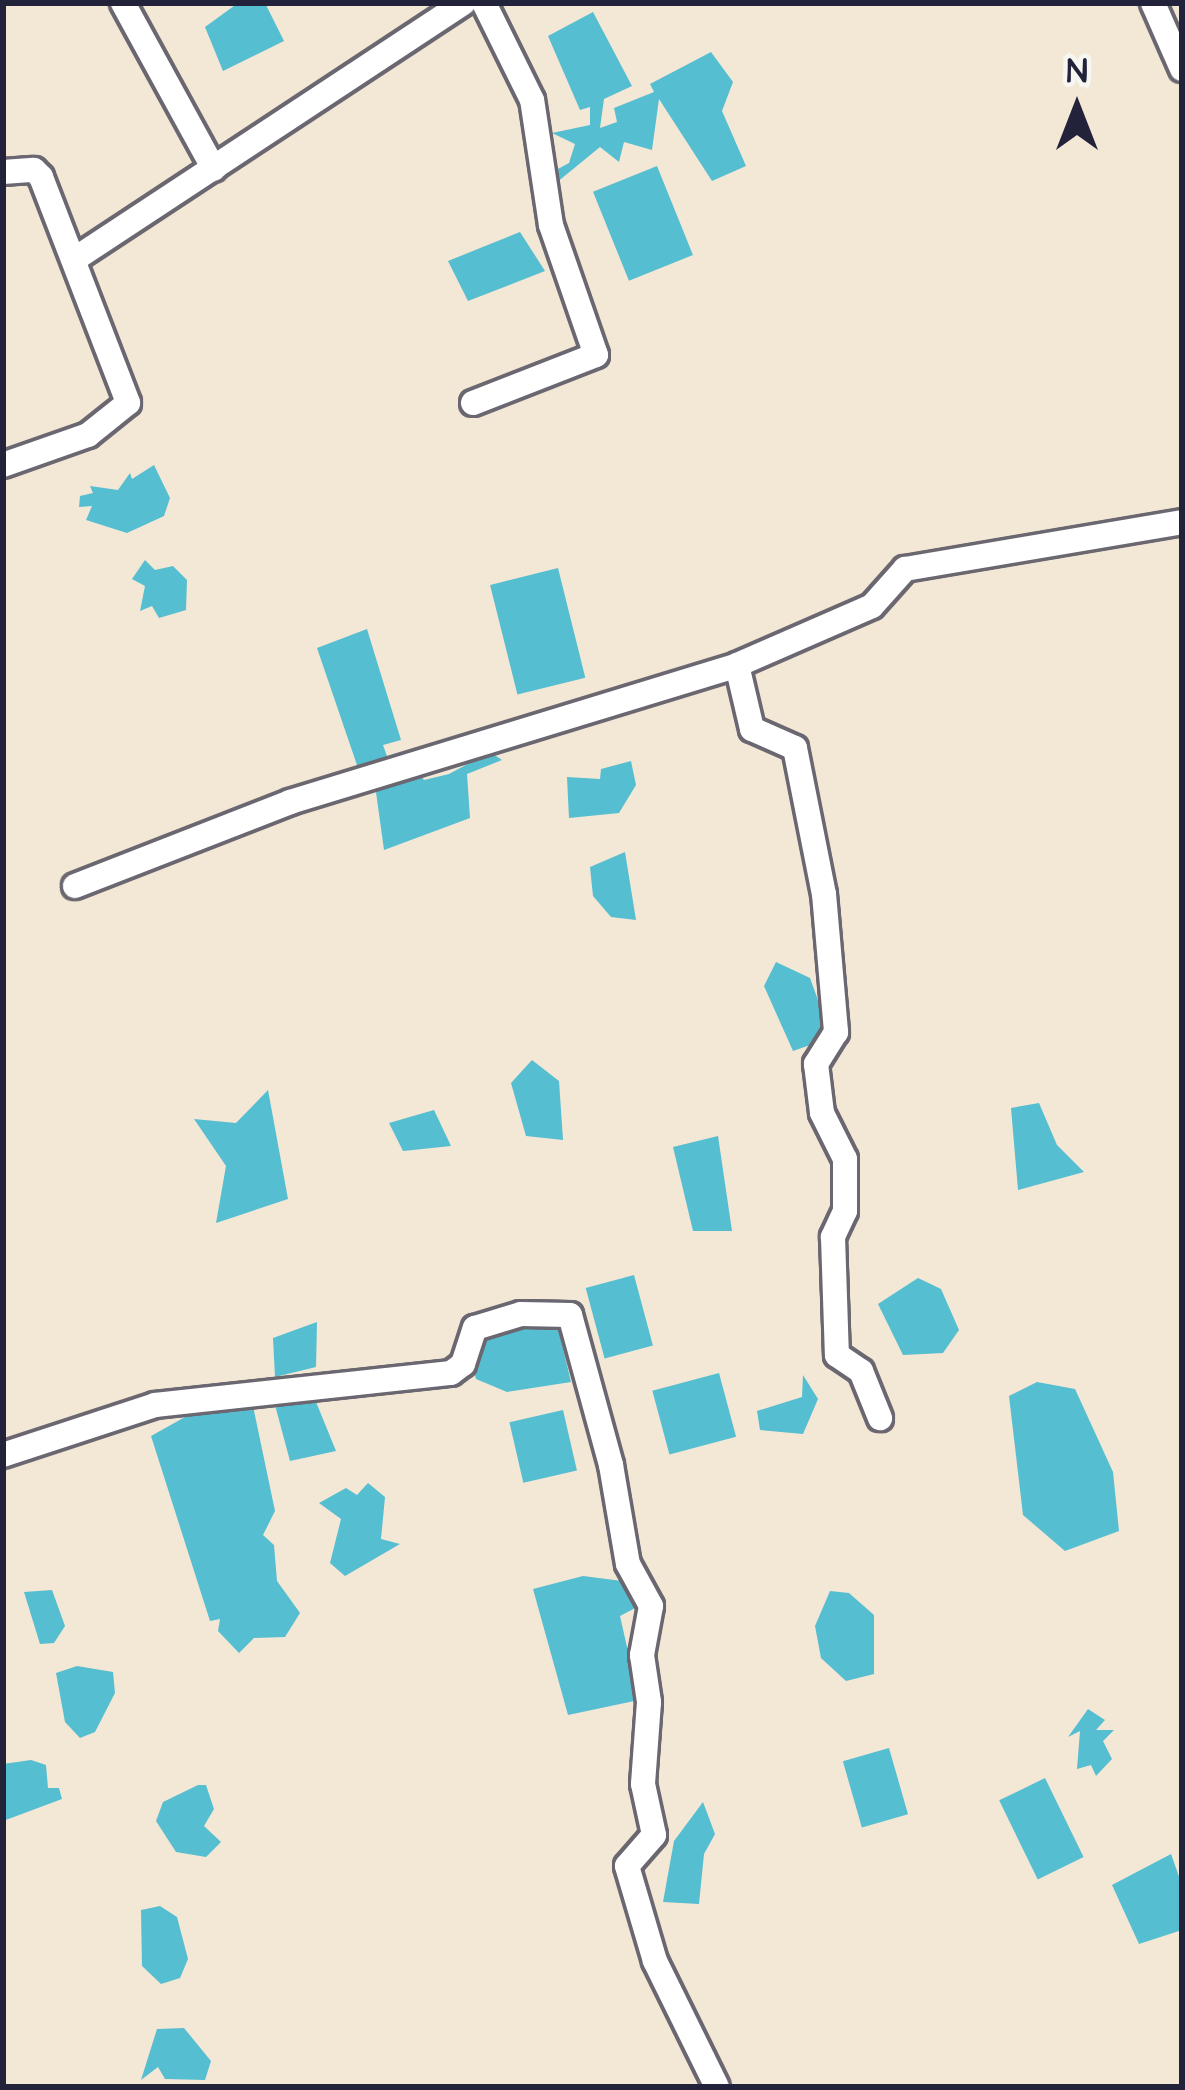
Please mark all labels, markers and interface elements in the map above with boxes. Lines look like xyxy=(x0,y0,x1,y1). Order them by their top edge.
north arrow xyxy=(1017,48,1137,168)
text: N xyxy=(1067,49,1087,95)

